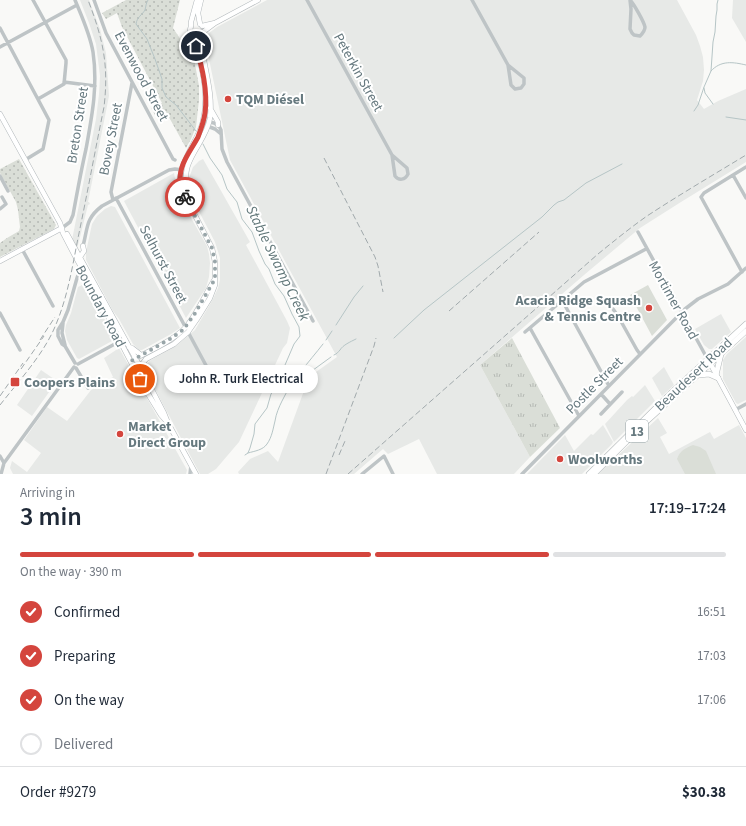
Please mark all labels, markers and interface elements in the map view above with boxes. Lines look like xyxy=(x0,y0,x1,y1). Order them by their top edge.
street label: Evenwood Street xyxy=(109,28,173,125)
pin xyxy=(179,29,213,63)
street label: Peterkin Street xyxy=(328,30,388,115)
icon: home xyxy=(185,35,207,57)
street label: Breton Street xyxy=(62,85,94,165)
place label: TQM Diésel xyxy=(236,90,304,110)
marker: TQM Diésel xyxy=(223,94,233,104)
street label: Bovey Street xyxy=(94,101,128,177)
courier xyxy=(165,177,205,217)
icon: bike xyxy=(174,186,196,208)
water label: Stable Swamp Creek xyxy=(240,202,315,325)
street label: Selhurst Street xyxy=(134,222,192,307)
street label: Mortimer Road xyxy=(643,258,703,343)
street label: Boundary Road xyxy=(70,262,130,351)
place label: Acacia Ridge Squash & Tennis Centre xyxy=(515,291,641,327)
marker: Acacia Ridge Squash & Tennis Centre xyxy=(644,303,654,313)
street label: Beaudesert Road xyxy=(650,333,737,416)
street label: Postle Street xyxy=(562,352,628,419)
pin xyxy=(123,362,157,396)
callout: John R. Turk Electrical xyxy=(164,365,318,393)
icon: bag xyxy=(129,368,151,390)
text: John R. Turk Electrical xyxy=(179,370,303,388)
place label: Coopers Plains xyxy=(24,373,115,393)
marker: Coopers Plains xyxy=(9,376,21,388)
place label: Market Direct Group xyxy=(128,417,206,453)
road number: 13 xyxy=(626,420,648,442)
marker: Market Direct Group xyxy=(115,429,125,439)
place label: Woolworths xyxy=(568,450,643,470)
marker: Woolworths xyxy=(555,454,565,464)
text: Arriving in xyxy=(20,484,75,502)
text: 3 min xyxy=(20,498,82,535)
text: 17:19–17:24 xyxy=(649,498,726,519)
text: On the way · 390 m xyxy=(20,563,122,581)
icon: check xyxy=(20,601,42,623)
text: Confirmed xyxy=(54,602,120,623)
text: 16:51 xyxy=(697,603,726,621)
icon: check xyxy=(20,645,42,667)
text: Preparing xyxy=(54,646,115,667)
text: 17:03 xyxy=(697,647,726,665)
icon: check xyxy=(20,689,42,711)
text: On the way xyxy=(54,690,124,711)
text: 17:06 xyxy=(697,691,726,709)
text: Delivered xyxy=(54,734,113,755)
text: Order #9279 xyxy=(20,782,96,803)
text: $30.38 xyxy=(682,782,726,803)

